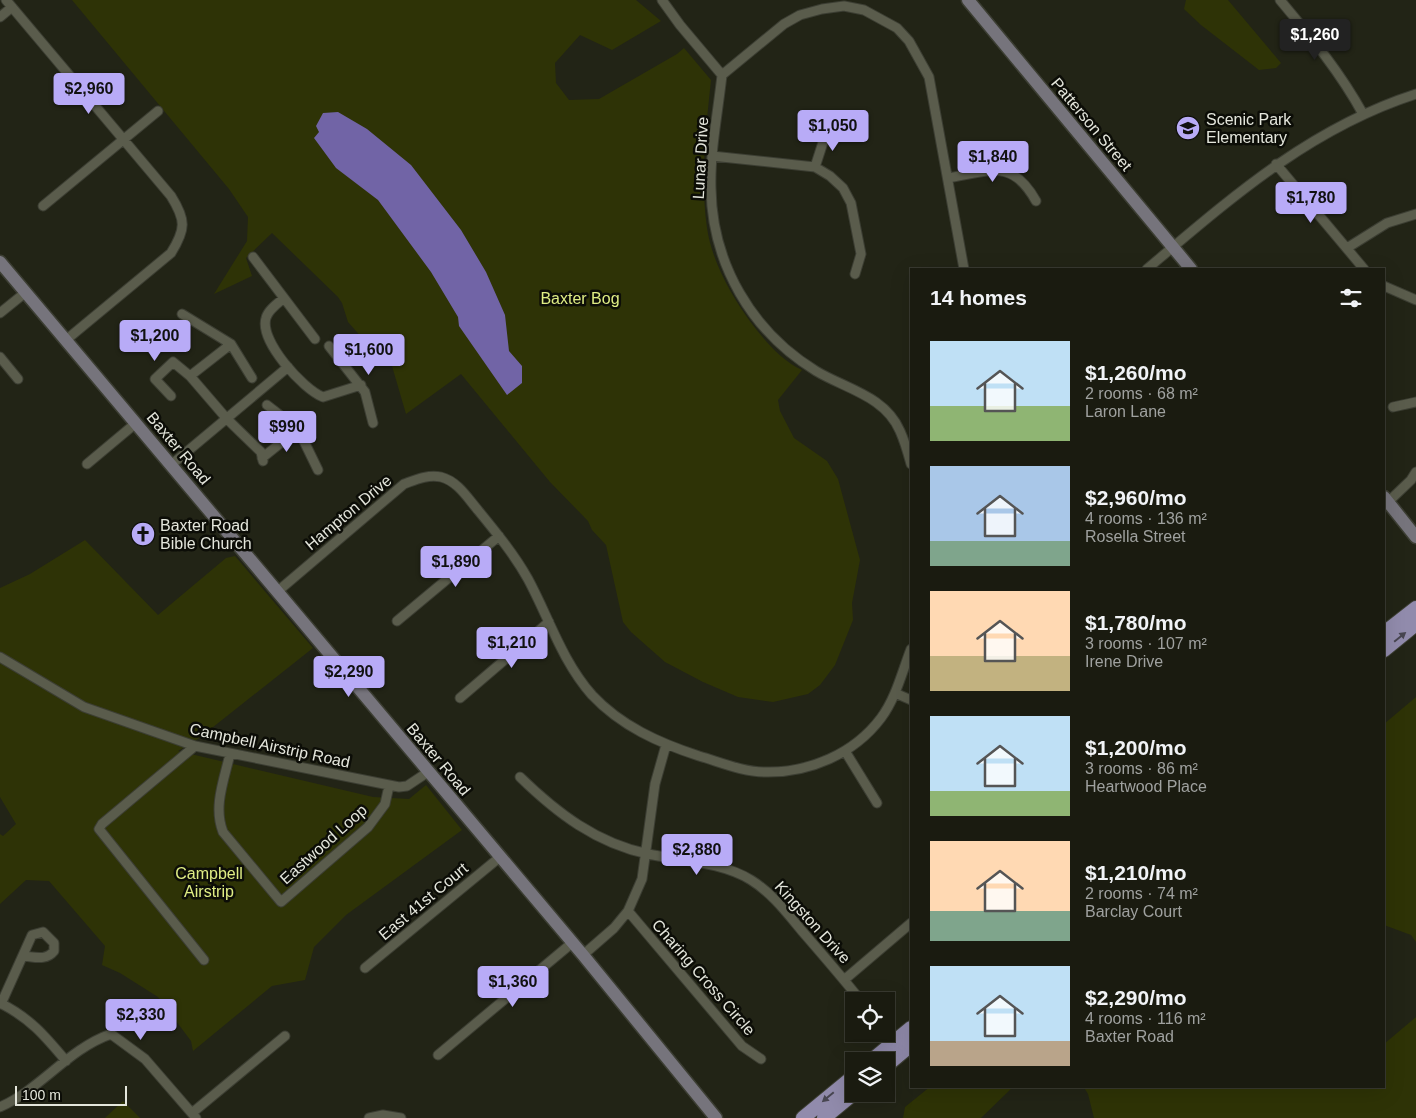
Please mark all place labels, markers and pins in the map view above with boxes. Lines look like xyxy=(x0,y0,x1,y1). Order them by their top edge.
pin: $1,260 xyxy=(1274,18,1356,61)
pin: $2,960 xyxy=(48,72,130,115)
pin: $1,050 xyxy=(792,110,874,152)
place label: Scenic Park Elementary xyxy=(1206,111,1292,146)
school or university icon: Scenic Park Elementary xyxy=(1175,115,1201,141)
pin: $1,840 xyxy=(952,140,1034,183)
pin: $1,780 xyxy=(1270,182,1352,224)
pin: $1,200 xyxy=(114,320,196,362)
pin: $1,600 xyxy=(328,334,410,376)
pin: $990 xyxy=(257,410,317,453)
place label: Baxter Road Bible Church xyxy=(160,517,252,552)
church icon: Baxter Road Bible Church xyxy=(130,521,156,547)
pin: $1,890 xyxy=(415,546,497,588)
pin: $1,210 xyxy=(471,626,553,669)
pin: $2,290 xyxy=(308,656,390,698)
pin: $2,880 xyxy=(656,834,738,876)
pin: $1,360 xyxy=(472,966,554,1008)
pin: $2,330 xyxy=(100,998,182,1041)

